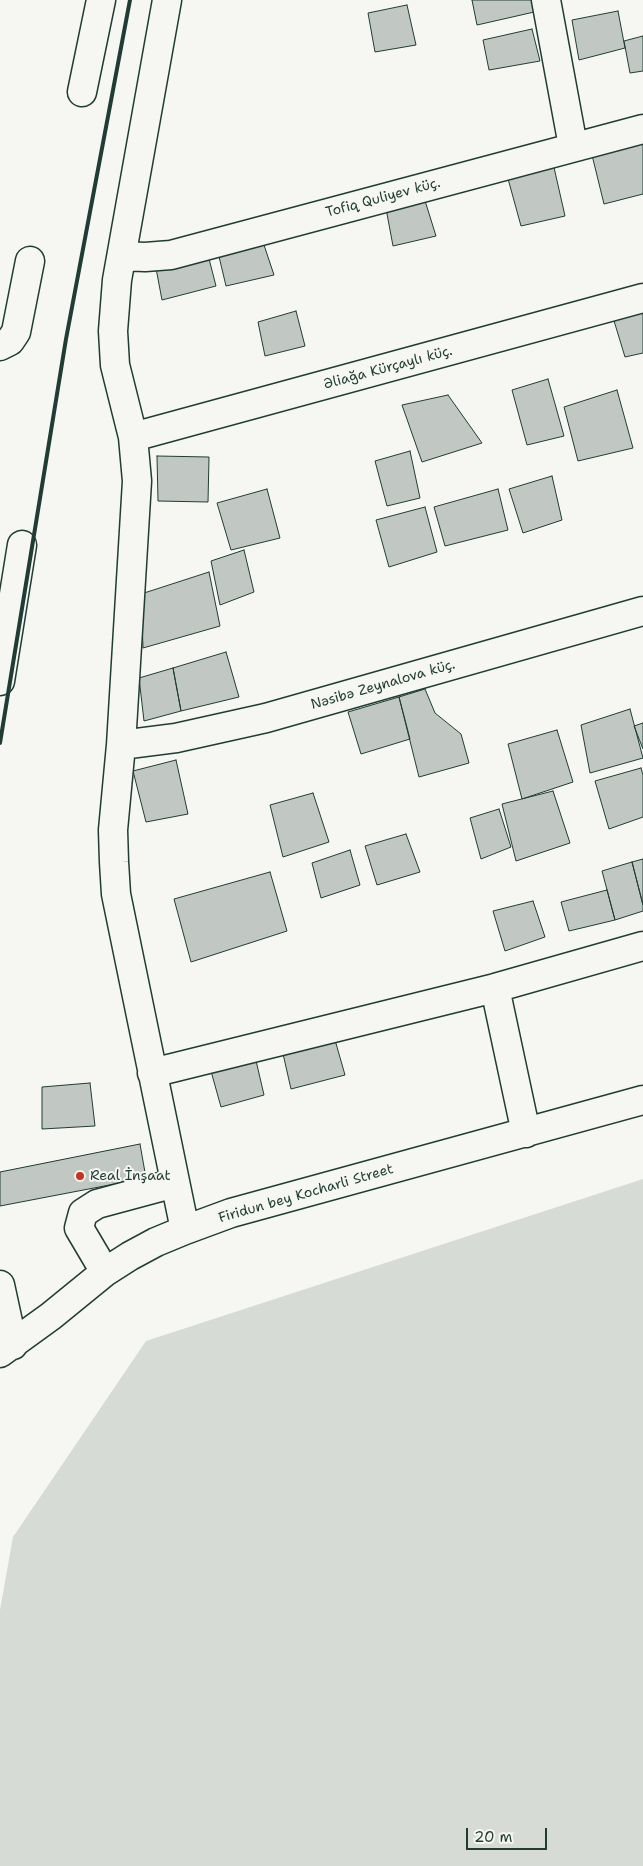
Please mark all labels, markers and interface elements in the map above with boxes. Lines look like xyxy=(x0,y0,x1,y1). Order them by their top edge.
street label: Tofiq Quliyev küç. xyxy=(324,175,442,221)
street label: Əliağa Kürçaylı küç. xyxy=(322,343,454,393)
street label: Nəsibə Zeynalova küç. xyxy=(309,656,457,714)
street label: Firidun bey Kocharli Street xyxy=(217,1161,395,1227)
place label: Real İnşaat xyxy=(90,1168,171,1184)
marker: Real İnşaat xyxy=(74,1170,86,1182)
scale bar xyxy=(468,1818,549,1850)
text: 20 m xyxy=(474,1827,513,1847)

